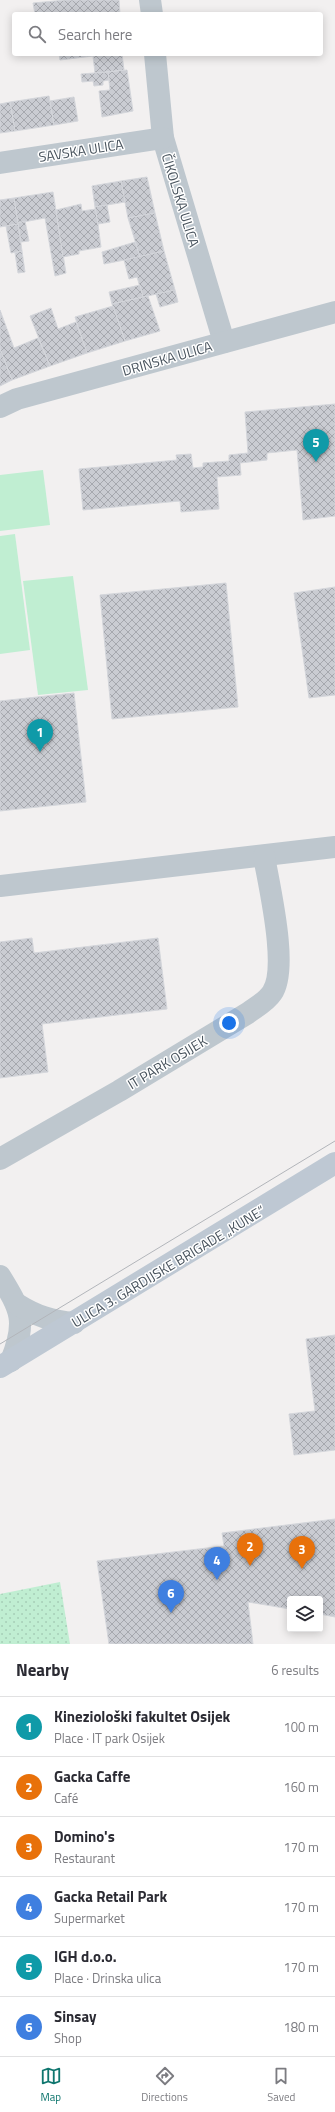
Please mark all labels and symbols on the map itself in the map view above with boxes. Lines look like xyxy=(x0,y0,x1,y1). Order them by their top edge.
street label: SAVSKA ULICA xyxy=(37,133,126,167)
street label: ČIKOLSKA ULICA xyxy=(157,151,205,250)
street label: DRINSKA ULICA xyxy=(120,335,215,381)
pin: 5 xyxy=(303,429,329,462)
pin: 1 xyxy=(27,719,53,752)
your location xyxy=(219,1013,239,1033)
street label: IT PARK OSIJEK xyxy=(123,1030,211,1094)
street label: ULICA 3. GARDIJSKE BRIGADE „KUNE“ xyxy=(67,1200,269,1332)
pin: 2 xyxy=(237,1533,263,1566)
pin: 3 xyxy=(289,1536,315,1569)
pin: 4 xyxy=(204,1547,230,1580)
pin: 6 xyxy=(158,1580,184,1613)

